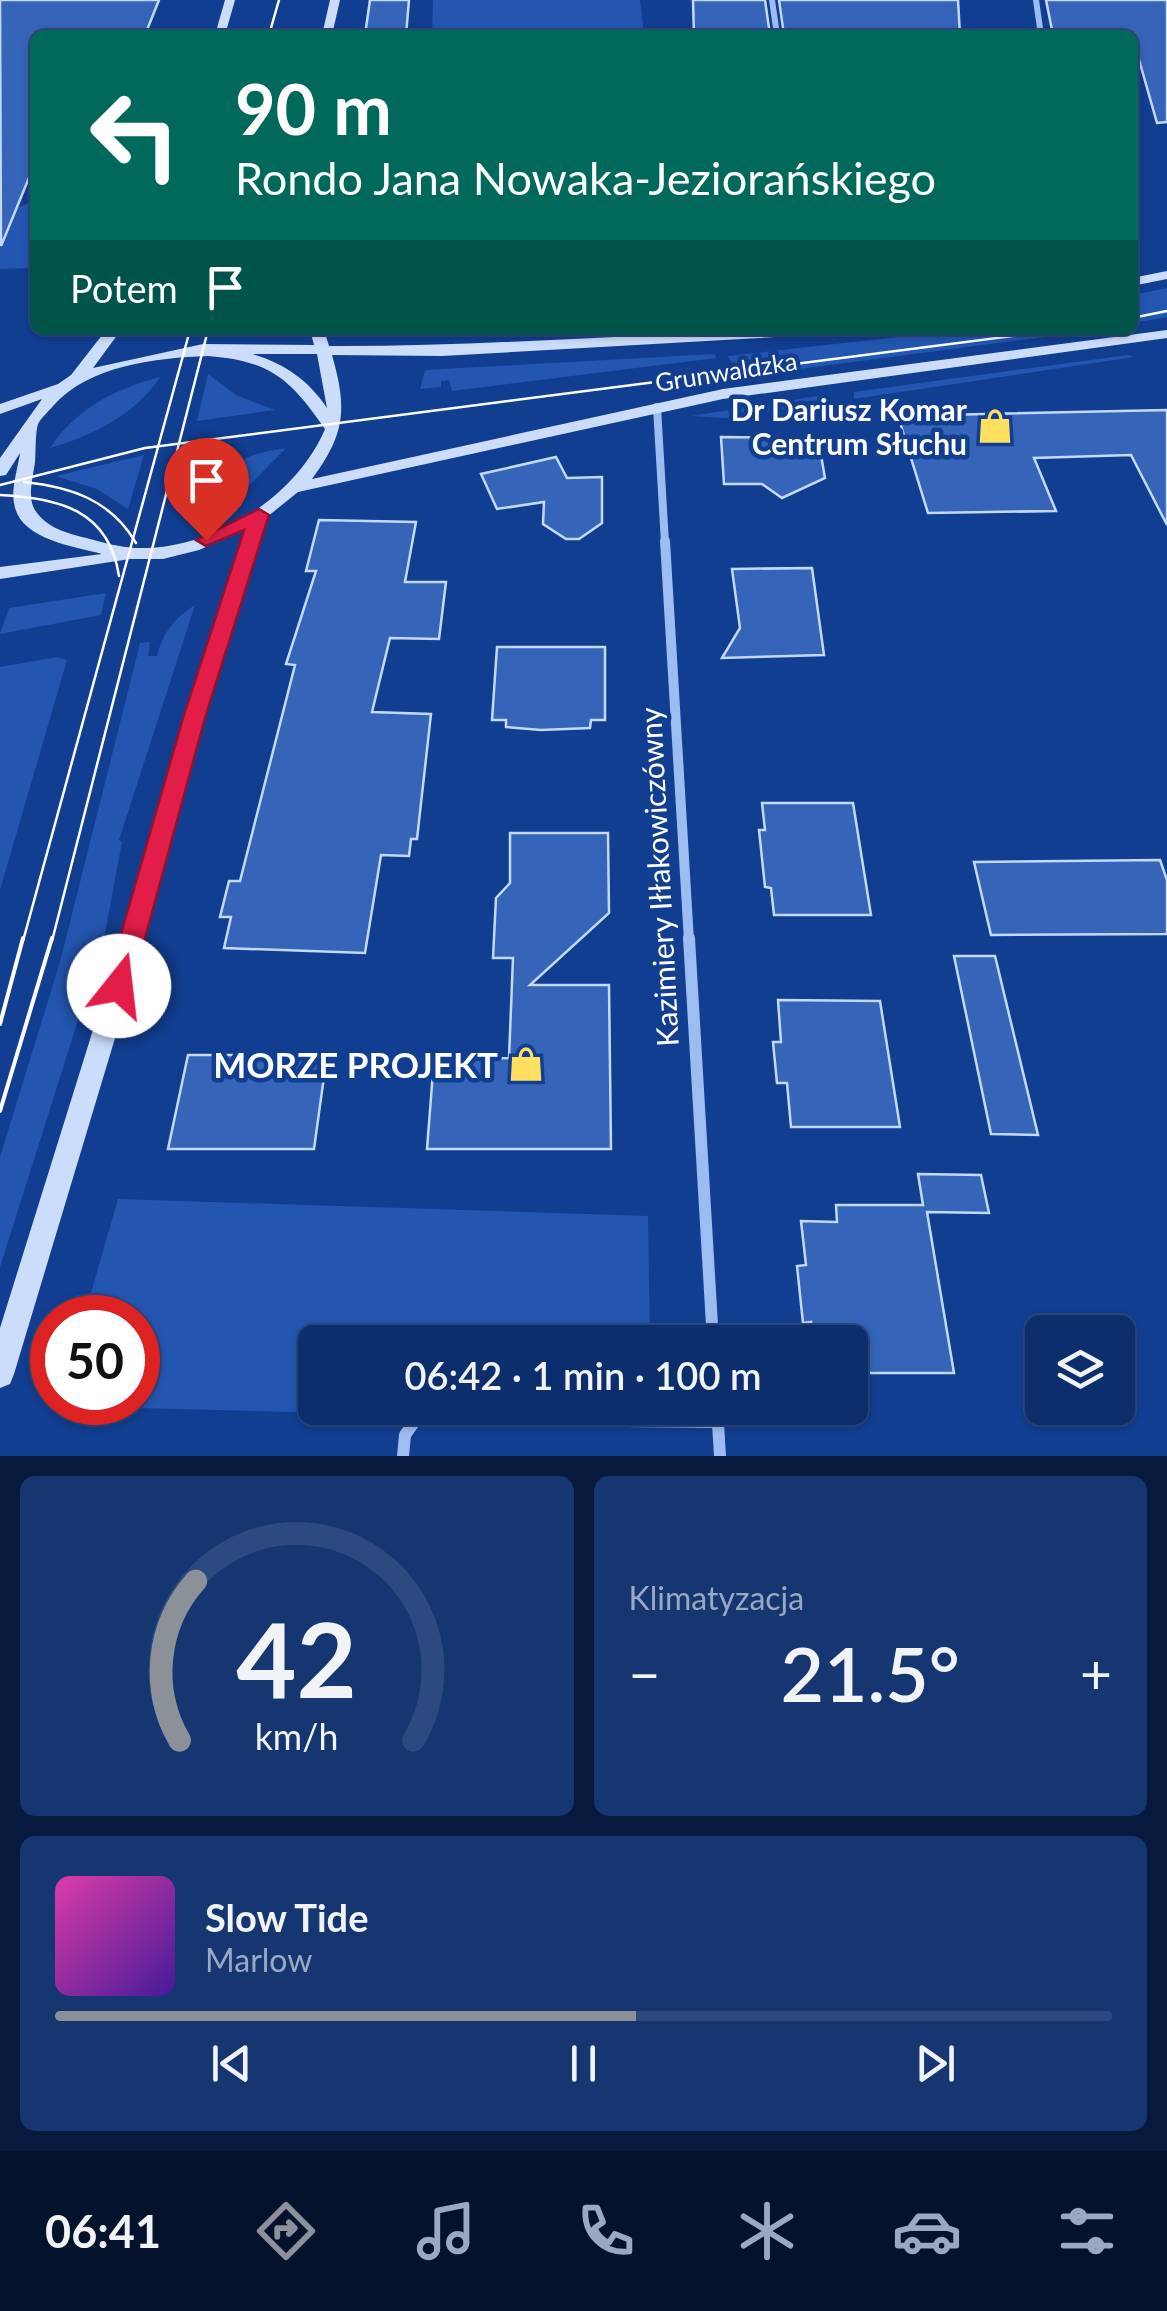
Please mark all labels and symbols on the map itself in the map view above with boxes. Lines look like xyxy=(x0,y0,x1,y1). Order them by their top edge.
street label: Grunwaldzka xyxy=(653,345,799,397)
place label: Dr Dariusz Komar Centrum Słuchu xyxy=(731,391,968,461)
shop icon: Dr Dariusz Komar Centrum Słuchu xyxy=(976,407,1014,445)
pin xyxy=(164,438,249,541)
street label: Kazimiery Iłłakowiczówny xyxy=(631,706,685,1048)
position arrow xyxy=(67,934,171,1038)
place label: MORZE PROJEKT xyxy=(213,1043,498,1085)
shop icon: MORZE PROJEKT xyxy=(507,1045,545,1083)
speed limit sign: 50 xyxy=(30,1295,160,1425)

